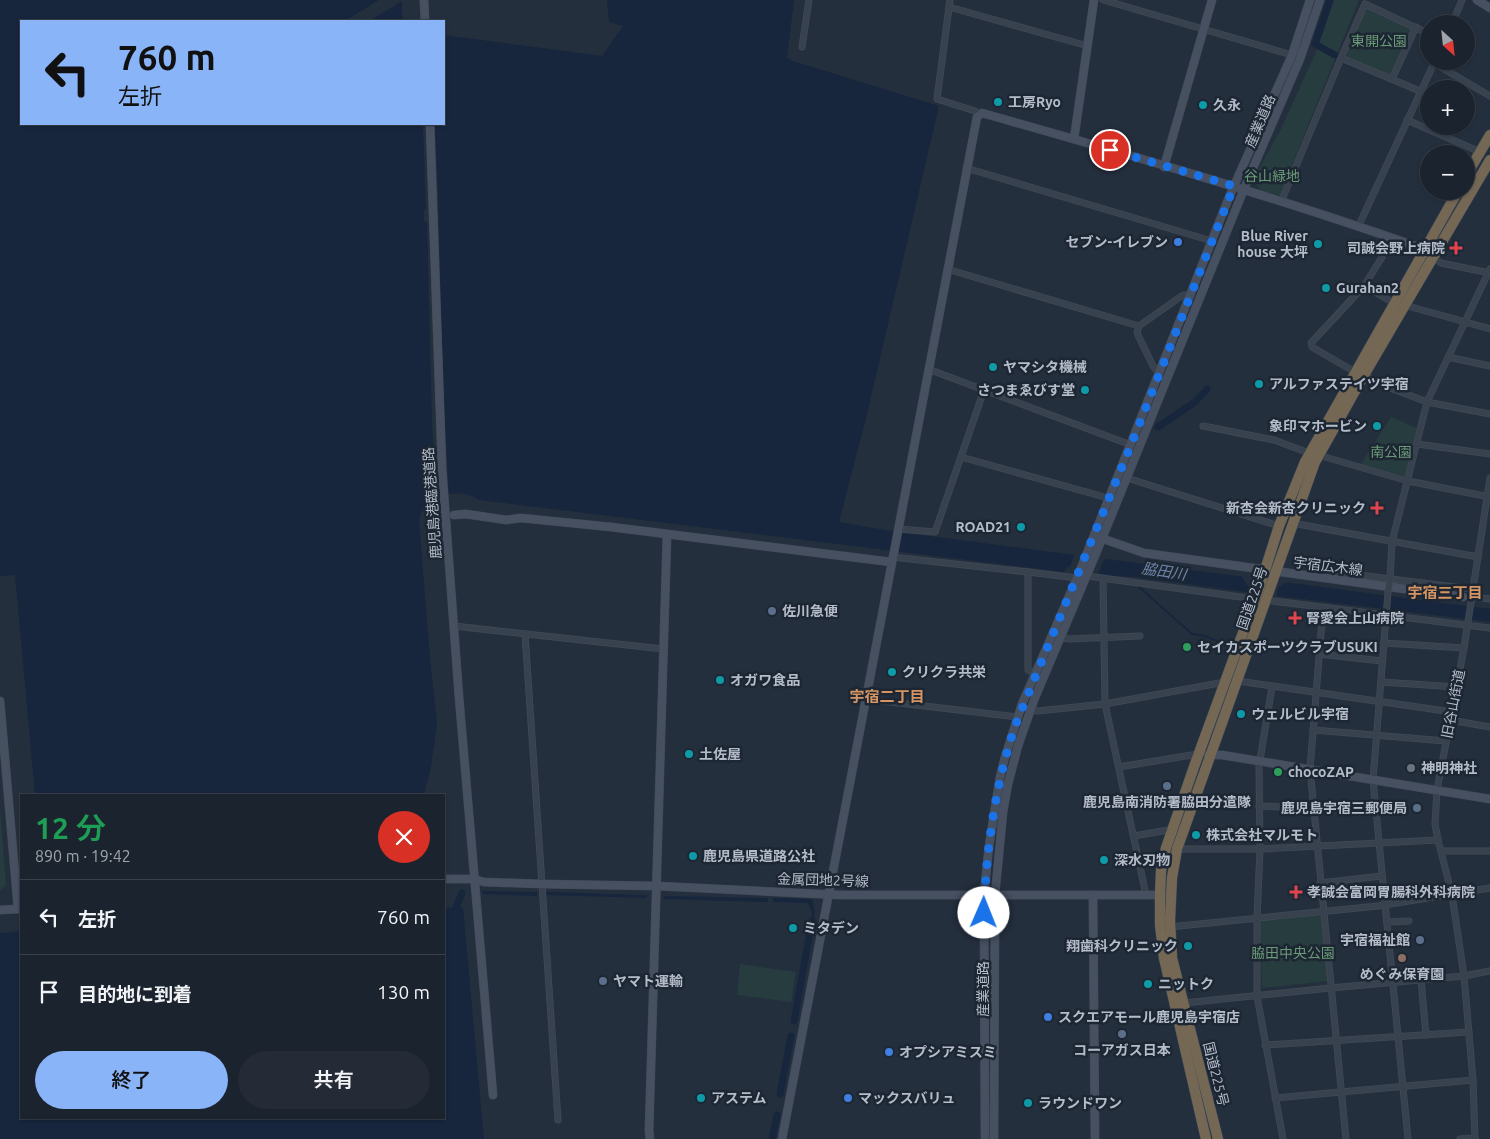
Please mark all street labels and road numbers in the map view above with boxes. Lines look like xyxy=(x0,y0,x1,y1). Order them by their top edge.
street label: 産業道路 xyxy=(1242,92,1278,150)
street label: 鹿児島港臨港道路 xyxy=(420,447,444,559)
street label: 宇宿広木線 xyxy=(1292,554,1364,578)
street label: 国道225号 xyxy=(1234,564,1270,632)
street label: 旧谷山街道 xyxy=(1438,668,1468,740)
street label: 金属団地2号線 xyxy=(777,870,869,890)
street label: 産業道路 xyxy=(975,961,991,1017)
street label: 国道225号 xyxy=(1200,1040,1232,1108)

